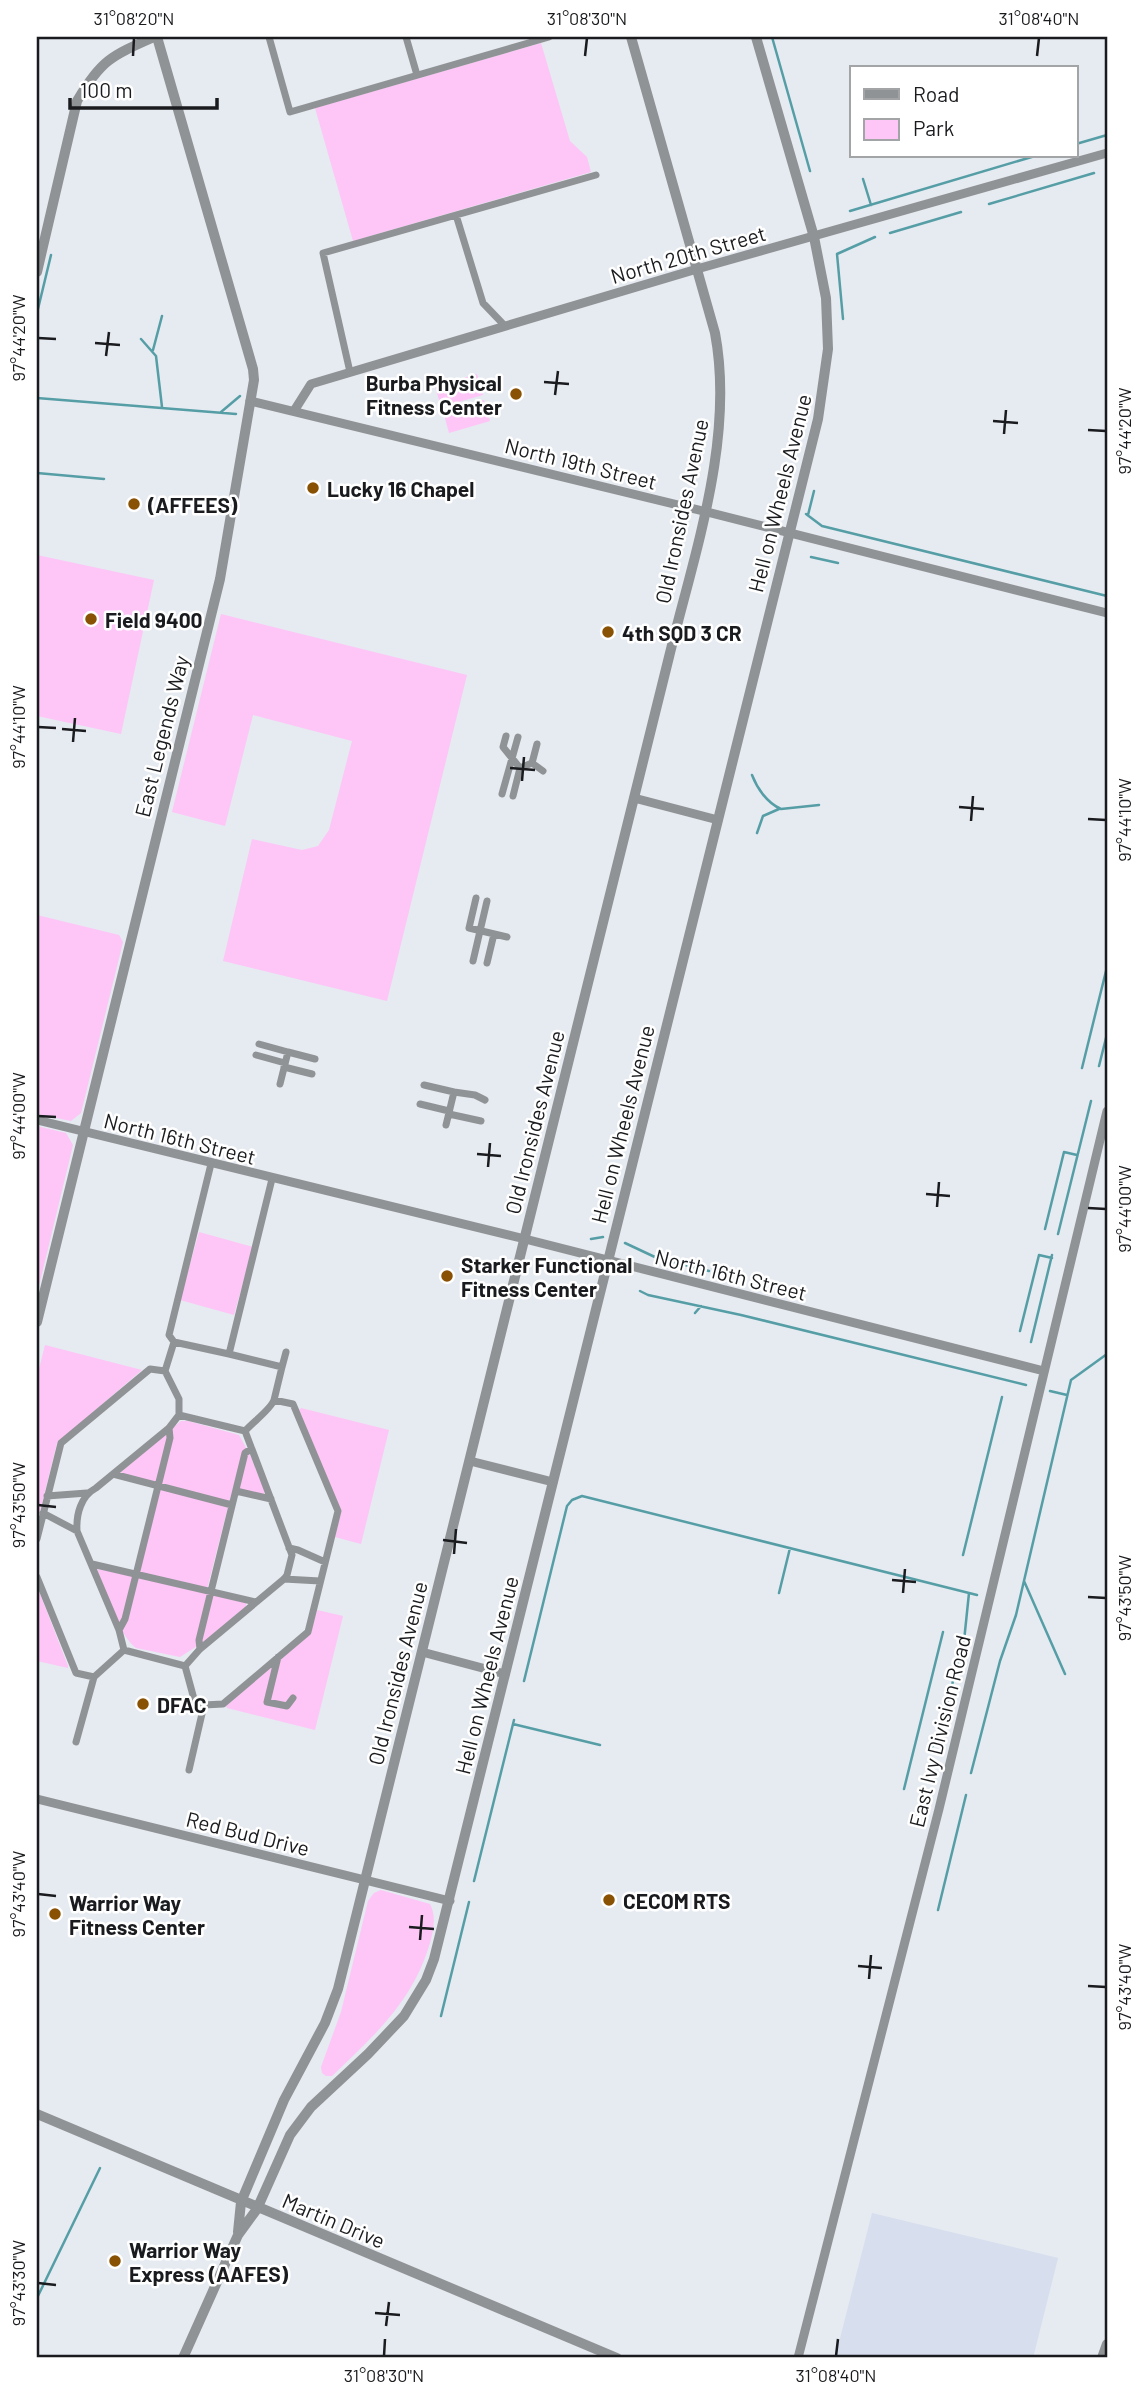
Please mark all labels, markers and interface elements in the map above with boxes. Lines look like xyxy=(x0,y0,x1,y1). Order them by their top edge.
text: 31°08'20"N xyxy=(94,7,174,29)
text: 31°08'30"N xyxy=(547,7,627,29)
text: 31°08'40"N xyxy=(998,7,1080,29)
scale bar xyxy=(70,66,217,110)
legend xyxy=(850,66,1078,158)
text: 100 m xyxy=(80,77,133,102)
text: Road xyxy=(913,81,959,106)
text: Park xyxy=(913,115,954,140)
street label: North 20th Street xyxy=(607,220,769,288)
text: 97°44'20"W xyxy=(7,294,29,382)
place label: Burba Physical Fitness Center xyxy=(366,370,502,419)
marker: Burba Physical Fitness Center xyxy=(508,386,524,402)
text: 97°44'20"W xyxy=(1113,387,1135,475)
street label: Hell on Wheels Avenue xyxy=(742,391,816,595)
street label: Old Ironsides Avenue xyxy=(649,416,713,606)
street label: North 19th Street xyxy=(503,432,659,494)
place label: Lucky 16 Chapel xyxy=(327,476,474,501)
marker: Lucky 16 Chapel xyxy=(305,480,321,496)
place label: (AFFEES) xyxy=(147,492,238,517)
marker: (AFFEES) xyxy=(126,496,142,512)
place label: Field 9400 xyxy=(105,607,203,632)
marker: Field 9400 xyxy=(83,611,99,627)
place label: 4th SQD 3 CR xyxy=(622,620,742,645)
marker: 4th SQD 3 CR xyxy=(600,624,616,640)
street label: East Legends Way xyxy=(129,652,193,819)
text: 97°44'10"W xyxy=(7,685,29,769)
text: 97°44'10"W xyxy=(1113,778,1135,862)
street label: Hell on Wheels Avenue xyxy=(585,1022,659,1226)
street label: Old Ironsides Avenue xyxy=(499,1028,569,1216)
text: 97°44'00"W xyxy=(7,1072,29,1160)
street label: North 16th Street xyxy=(102,1107,258,1169)
text: 97°44'00"W xyxy=(1113,1165,1135,1253)
street label: North 16th Street xyxy=(653,1243,809,1305)
place label: Starker Functional Fitness Center xyxy=(461,1252,632,1301)
marker: Starker Functional Fitness Center xyxy=(439,1268,455,1284)
text: 97°43'50"W xyxy=(7,1462,29,1548)
text: 97°43'50"W xyxy=(1113,1555,1135,1641)
street label: Hell on Wheels Avenue xyxy=(449,1573,523,1777)
street label: Old Ironsides Avenue xyxy=(362,1579,432,1767)
street label: East Ivy Division Road xyxy=(903,1632,975,1830)
place label: DFAC xyxy=(157,1692,207,1717)
marker: DFAC xyxy=(135,1696,151,1712)
street label: Red Bud Drive xyxy=(184,1806,312,1860)
text: 97°43'40"W xyxy=(7,1850,29,1937)
place label: CECOM RTS xyxy=(623,1888,731,1913)
place label: Warrior Way Fitness Center xyxy=(69,1890,205,1939)
marker: CECOM RTS xyxy=(601,1892,617,1908)
marker: Warrior Way Fitness Center xyxy=(47,1906,63,1922)
text: 97°43'40"W xyxy=(1113,1943,1135,2030)
street label: Martin Drive xyxy=(279,2187,389,2253)
place label: Warrior Way Express (AAFES) xyxy=(129,2237,289,2286)
text: 97°43'30"W xyxy=(7,2240,29,2326)
marker: Warrior Way Express (AAFES) xyxy=(107,2253,123,2269)
text: 31°08'30"N xyxy=(344,2364,424,2386)
text: 31°08'40"N xyxy=(795,2364,877,2386)

